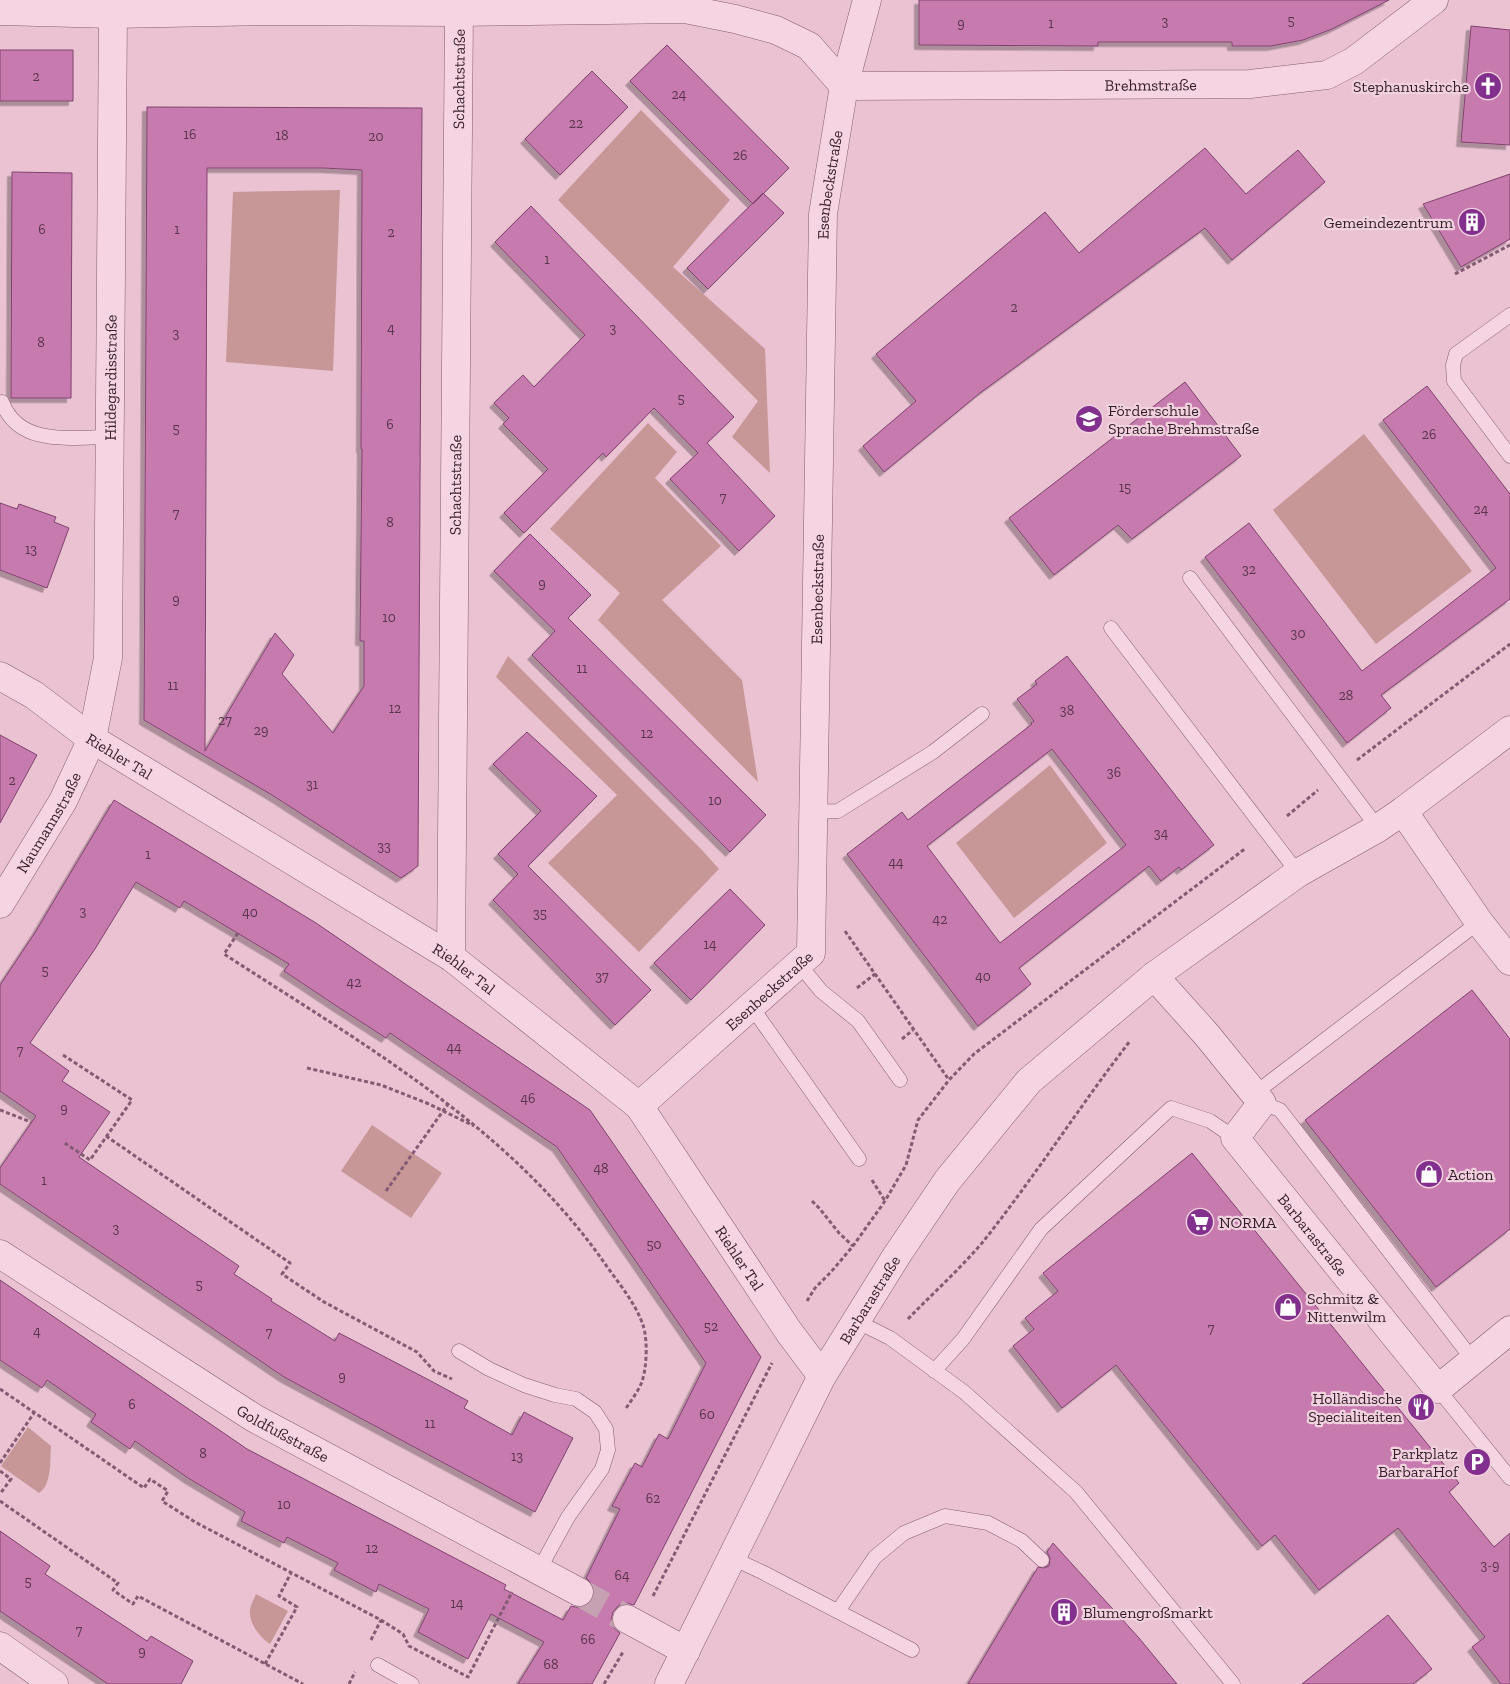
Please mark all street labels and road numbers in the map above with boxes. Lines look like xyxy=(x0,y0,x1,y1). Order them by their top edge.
street label: Schachtstraße xyxy=(449,29,468,129)
street label: Brehmstraße xyxy=(1105,75,1197,94)
street label: Esenbeckstraße xyxy=(813,129,846,240)
street label: Hildegardisstraße xyxy=(100,315,120,441)
street label: Schachtstraße xyxy=(445,435,465,535)
street label: Esenbeckstraße xyxy=(807,534,827,645)
street label: Riehler Tal xyxy=(83,728,156,783)
street label: Naumannstraße xyxy=(12,769,85,876)
street label: Riehler Tal xyxy=(429,939,499,998)
street label: Esenbeckstraße xyxy=(721,947,817,1034)
street label: Barbarastraße xyxy=(1274,1189,1352,1279)
street label: Riehler Tal xyxy=(711,1222,768,1294)
street label: Barbarastraße xyxy=(835,1252,904,1347)
street label: Goldfußstraße xyxy=(233,1400,332,1466)

